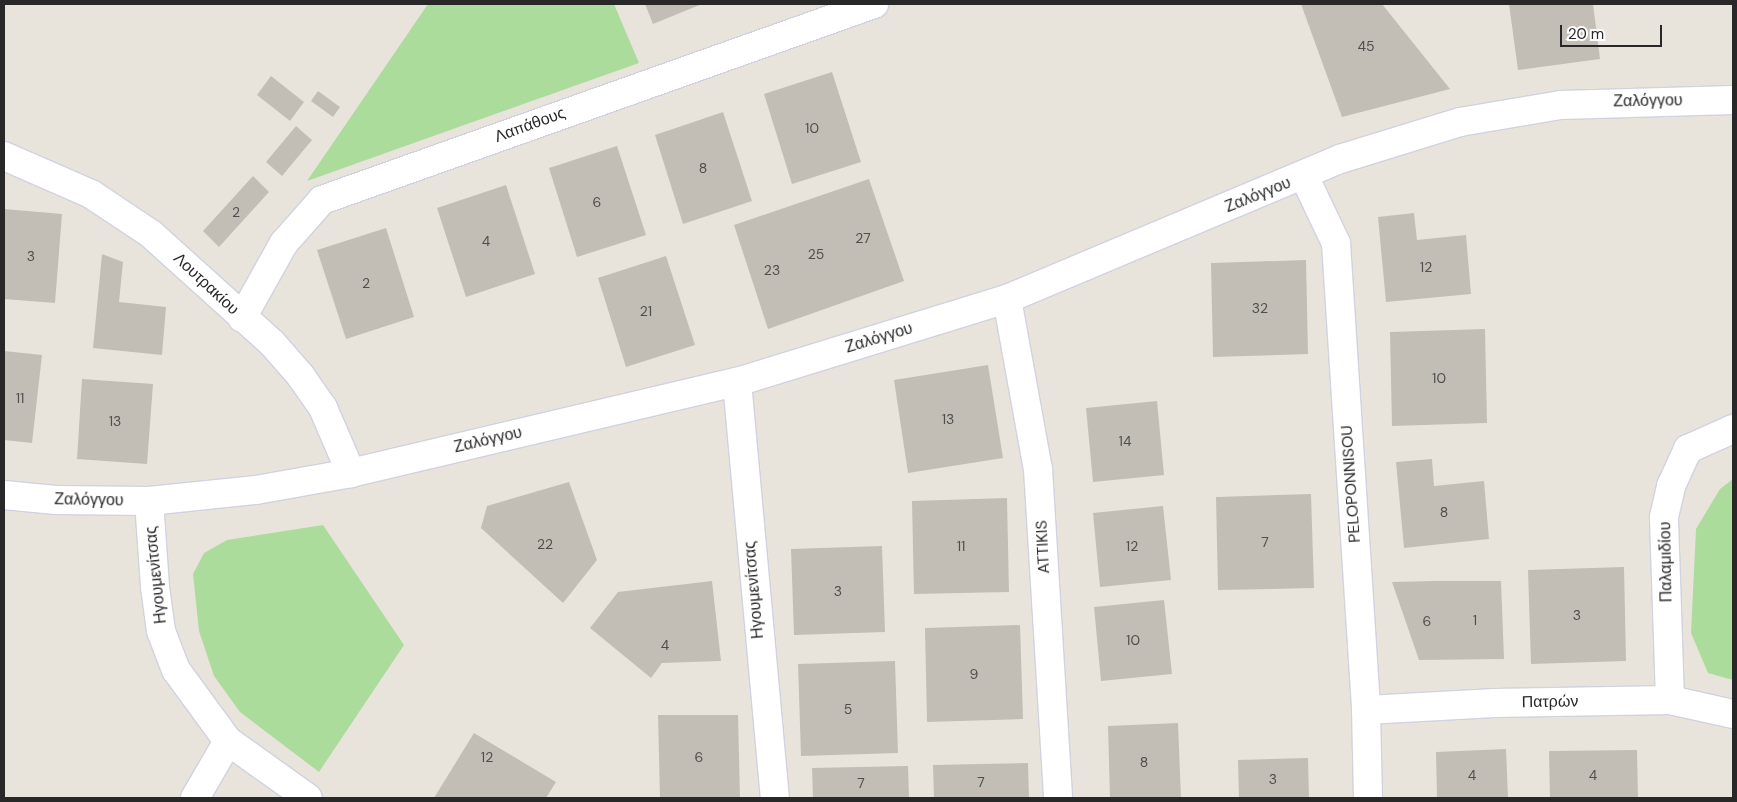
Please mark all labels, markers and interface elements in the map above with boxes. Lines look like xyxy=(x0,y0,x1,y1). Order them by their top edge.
scale bar xyxy=(1562,15,1664,47)
text: 20 m xyxy=(1568,24,1604,44)
house number: 45 xyxy=(1357,38,1375,54)
street label: Ζαλόγγου xyxy=(1613,91,1683,111)
street label: Λαπάθους xyxy=(492,103,568,147)
house number: 10 xyxy=(805,120,819,136)
house number: 8 xyxy=(699,160,707,176)
street label: Ζαλόγγου xyxy=(1222,173,1294,217)
house number: 6 xyxy=(593,194,601,210)
house number: 2 xyxy=(232,204,240,220)
house number: 27 xyxy=(855,230,871,246)
house number: 4 xyxy=(482,233,490,249)
house number: 25 xyxy=(808,246,824,262)
house number: 3 xyxy=(27,248,35,264)
street label: Λουτρακίου xyxy=(169,249,243,319)
house number: 12 xyxy=(1420,259,1432,275)
house number: 23 xyxy=(764,262,780,278)
house number: 2 xyxy=(362,275,370,291)
house number: 32 xyxy=(1252,300,1268,316)
house number: 21 xyxy=(640,303,652,319)
street label: Ζαλόγγου xyxy=(843,319,915,357)
house number: 10 xyxy=(1432,370,1446,386)
house number: 11 xyxy=(16,390,24,406)
house number: 13 xyxy=(942,411,954,427)
house number: 13 xyxy=(109,413,121,429)
street label: Ζαλόγγου xyxy=(452,423,524,457)
street label: PELOPONNISOU xyxy=(1337,425,1365,543)
house number: 14 xyxy=(1119,433,1131,449)
street label: Ζαλόγγου xyxy=(54,490,124,510)
house number: 8 xyxy=(1440,504,1448,520)
street label: ATTIKIS xyxy=(1032,520,1054,574)
street label: Παλαμιδίου xyxy=(1656,521,1676,603)
street label: Ηγουμενίτσας xyxy=(141,525,171,625)
house number: 7 xyxy=(1261,534,1269,550)
house number: 22 xyxy=(537,536,553,552)
house number: 11 xyxy=(957,538,965,554)
house number: 12 xyxy=(1126,538,1138,554)
street label: Ηγουμενίτσας xyxy=(740,540,768,640)
house number: 3 xyxy=(834,583,842,599)
house number: 3 xyxy=(1573,607,1581,623)
house number: 1 xyxy=(1473,612,1477,628)
house number: 6 xyxy=(1423,613,1431,629)
house number: 10 xyxy=(1126,632,1140,648)
house number: 4 xyxy=(661,637,669,653)
house number: 9 xyxy=(970,666,978,682)
street label: Πατρών xyxy=(1521,692,1579,712)
house number: 5 xyxy=(844,701,852,717)
house number: 12 xyxy=(481,749,493,765)
house number: 6 xyxy=(695,749,703,765)
house number: 8 xyxy=(1140,754,1148,770)
house number: 4 xyxy=(1468,767,1476,783)
house number: 4 xyxy=(1589,767,1597,783)
house number: 3 xyxy=(1269,771,1277,787)
house number: 7 xyxy=(977,774,985,790)
house number: 7 xyxy=(857,775,865,791)

